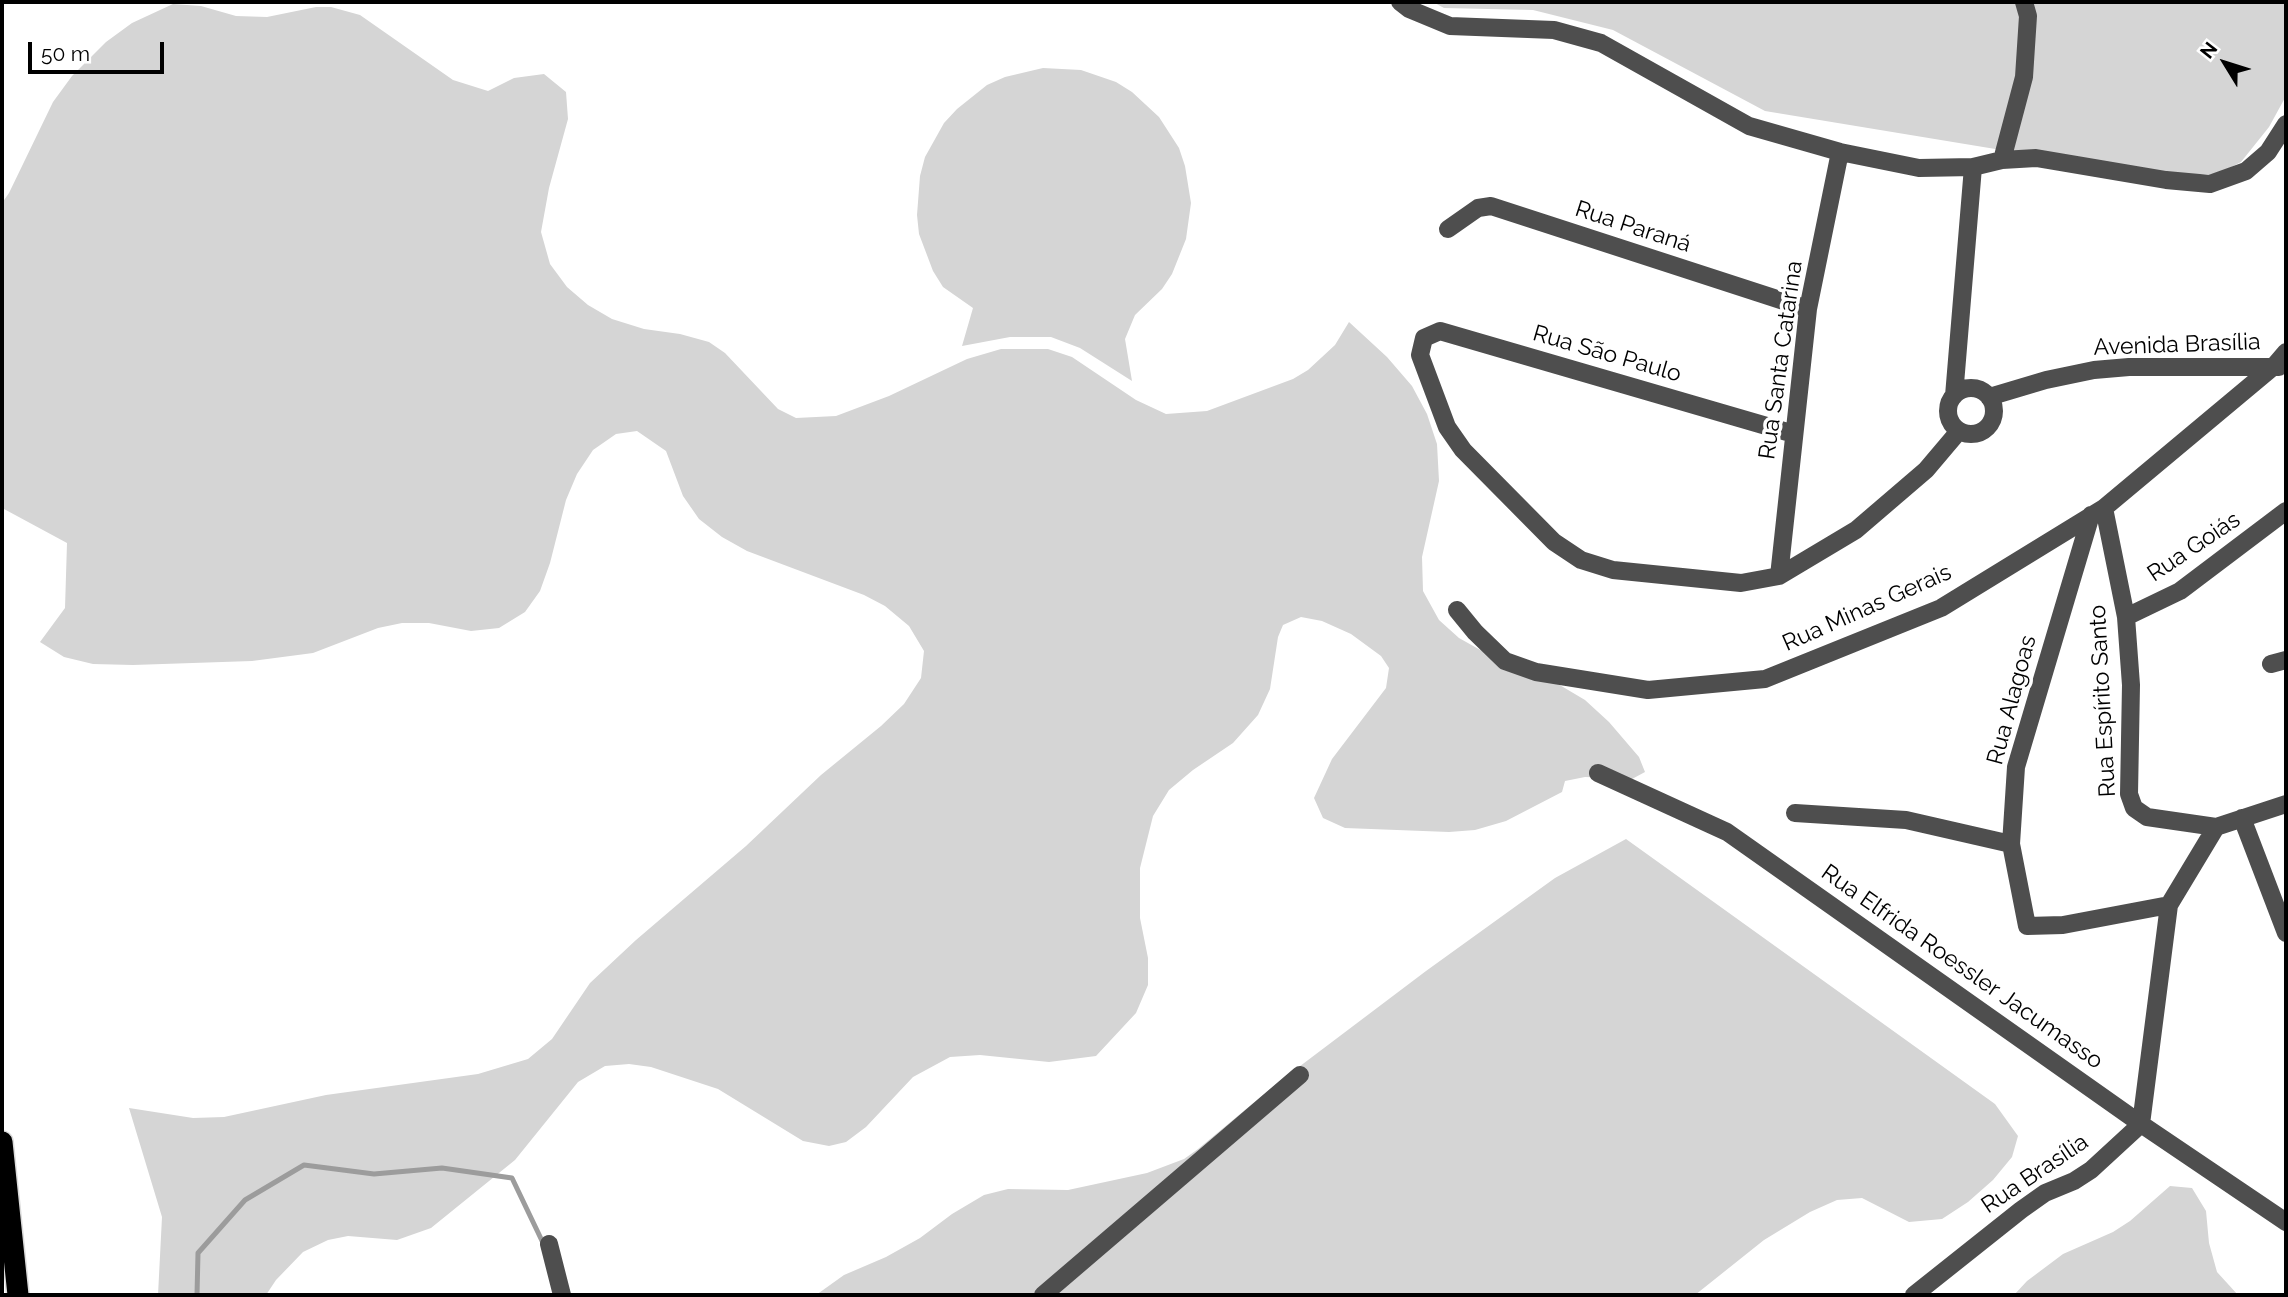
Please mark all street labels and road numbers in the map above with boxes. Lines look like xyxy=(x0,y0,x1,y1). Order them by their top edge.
street label: Rua Paraná xyxy=(1572,195,1694,259)
street label: Rua Santa Catarina xyxy=(1753,259,1809,461)
street label: Rua São Paulo xyxy=(1530,320,1684,388)
street label: Avenida Brasília xyxy=(2093,328,2261,362)
street label: Rua Goiás xyxy=(2142,506,2246,588)
street label: Rua Minas Gerais xyxy=(1778,558,1956,658)
street label: Rua Espírito Santo xyxy=(2084,604,2122,798)
street label: Rua Alagoas xyxy=(1981,632,2043,768)
street label: Rua Elfrida Roessler Jacumasso xyxy=(1816,859,2108,1075)
street label: Rua Brasília xyxy=(1976,1128,2094,1220)

